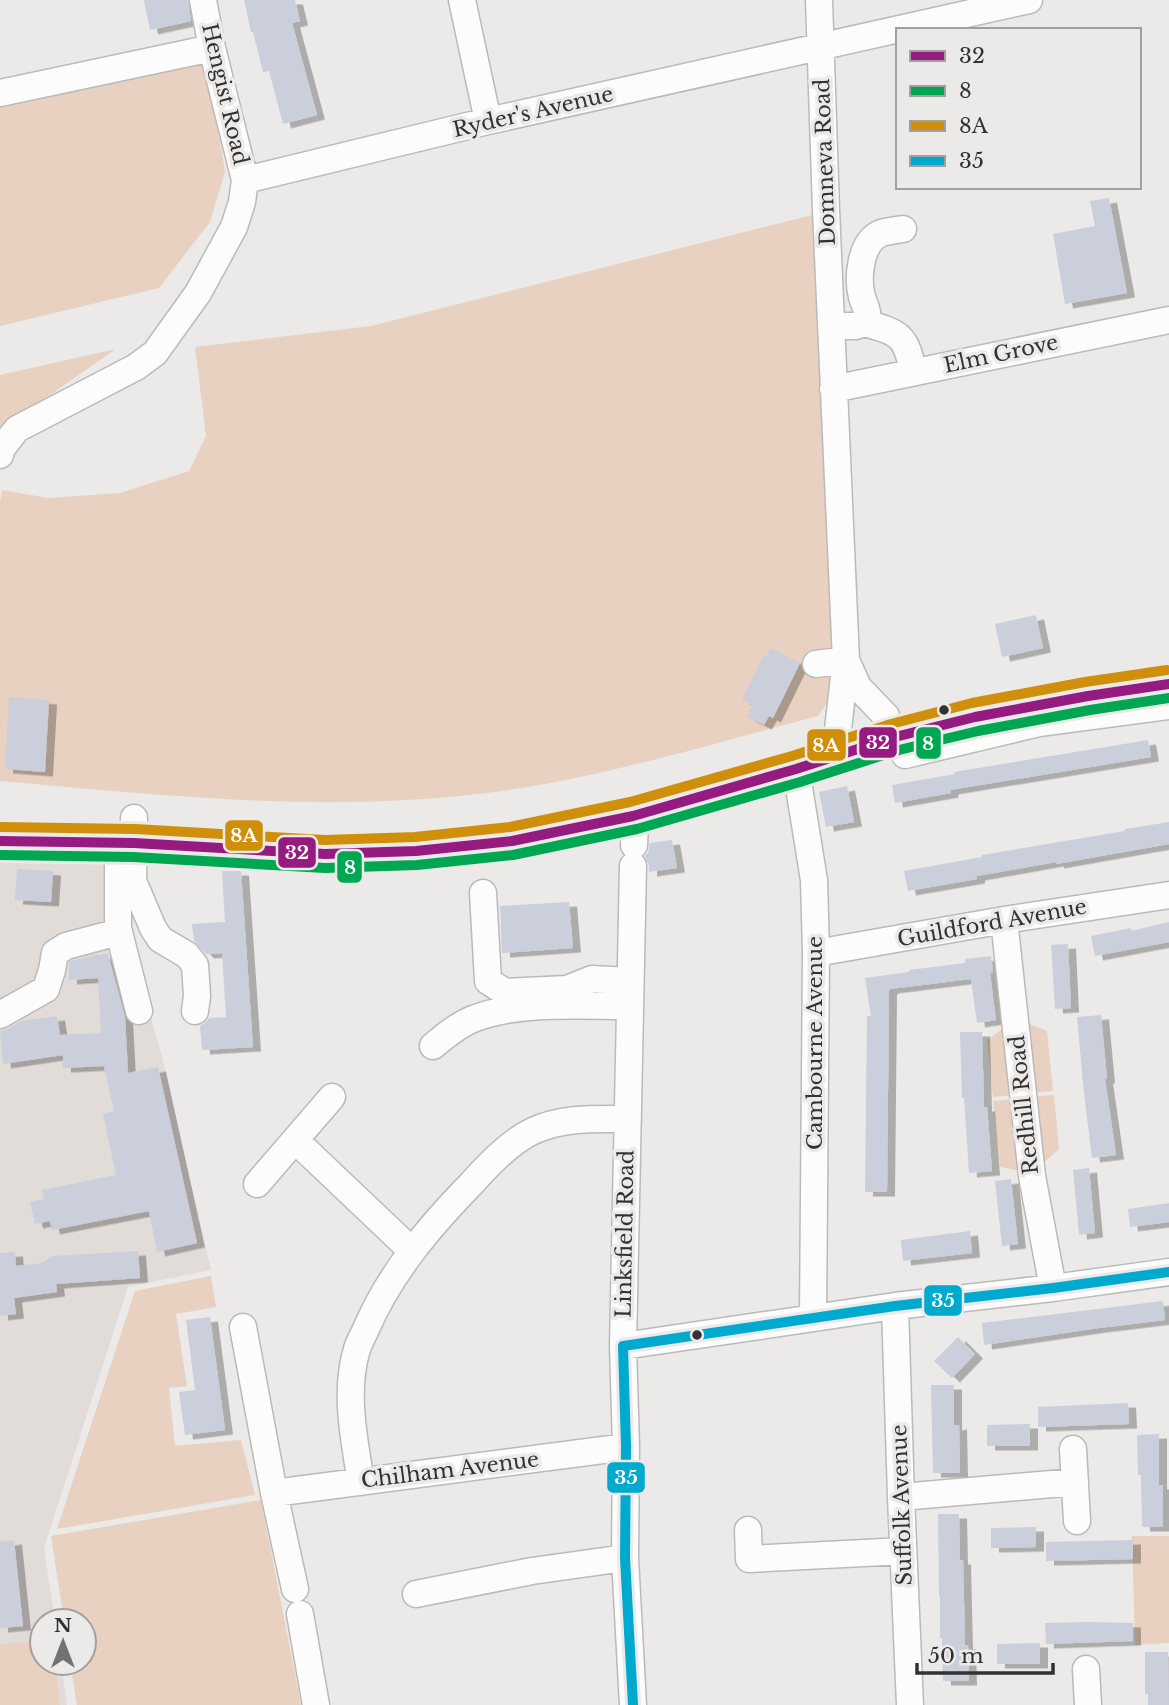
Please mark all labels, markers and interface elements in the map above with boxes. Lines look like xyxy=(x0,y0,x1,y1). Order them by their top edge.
street label: Hengist Road xyxy=(196,21,254,167)
legend xyxy=(896,28,1141,189)
text: 32 xyxy=(959,43,985,69)
street label: Domneva Road xyxy=(809,78,841,246)
text: 8 xyxy=(959,78,972,104)
street label: Ryder's Avenue xyxy=(450,81,616,143)
text: 8A xyxy=(959,113,989,139)
text: 35 xyxy=(959,148,984,174)
street label: Elm Grove xyxy=(941,329,1061,379)
unlabelled marker xyxy=(937,703,951,717)
line badge: 32 xyxy=(858,726,898,759)
line badge: 8 xyxy=(915,726,942,760)
line badge: 8A xyxy=(806,728,847,762)
text: 32 xyxy=(866,731,890,754)
text: 8 xyxy=(922,732,934,755)
text: 8A xyxy=(812,734,840,757)
line badge: 8A xyxy=(224,819,264,852)
text: 8A xyxy=(230,824,258,847)
line badge: 32 xyxy=(277,836,317,869)
text: 32 xyxy=(285,841,309,864)
line badge: 8 xyxy=(336,850,363,884)
text: 8 xyxy=(344,856,356,879)
street label: Guildford Avenue xyxy=(895,894,1089,952)
street label: Cambourne Avenue xyxy=(802,936,828,1150)
street label: Redhill Road xyxy=(1004,1034,1044,1176)
street label: Linksfield Road xyxy=(611,1150,639,1318)
line badge: 35 xyxy=(923,1284,963,1317)
text: 35 xyxy=(931,1289,955,1312)
unlabelled marker xyxy=(690,1328,704,1342)
street label: Suffolk Avenue xyxy=(886,1424,918,1586)
street label: Chilham Avenue xyxy=(360,1446,540,1494)
line badge: 35 xyxy=(606,1461,646,1494)
text: 35 xyxy=(614,1466,638,1489)
north arrow xyxy=(28,1607,98,1677)
text: N xyxy=(54,1614,72,1637)
scale bar xyxy=(917,1632,1054,1676)
text: 50 m xyxy=(928,1643,984,1669)

